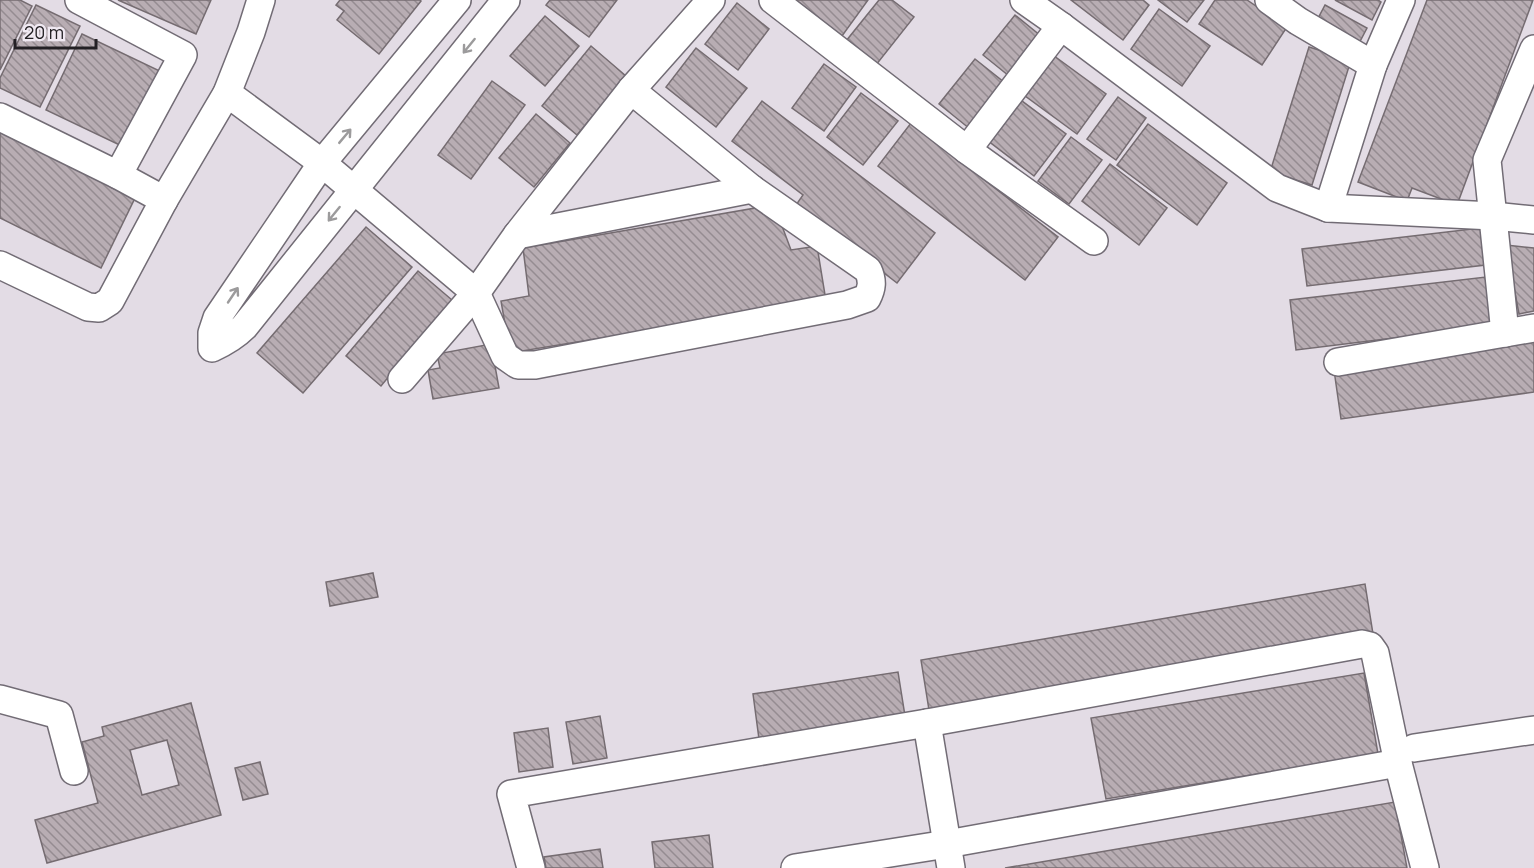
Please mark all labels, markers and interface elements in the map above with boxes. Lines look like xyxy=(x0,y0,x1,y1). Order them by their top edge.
scale bar xyxy=(15,12,96,50)
text: 20 m xyxy=(24,20,64,44)
one-way arrow xyxy=(463,38,476,54)
one-way arrow xyxy=(338,129,352,144)
one-way arrow xyxy=(328,206,341,222)
one-way arrow xyxy=(227,288,239,304)

